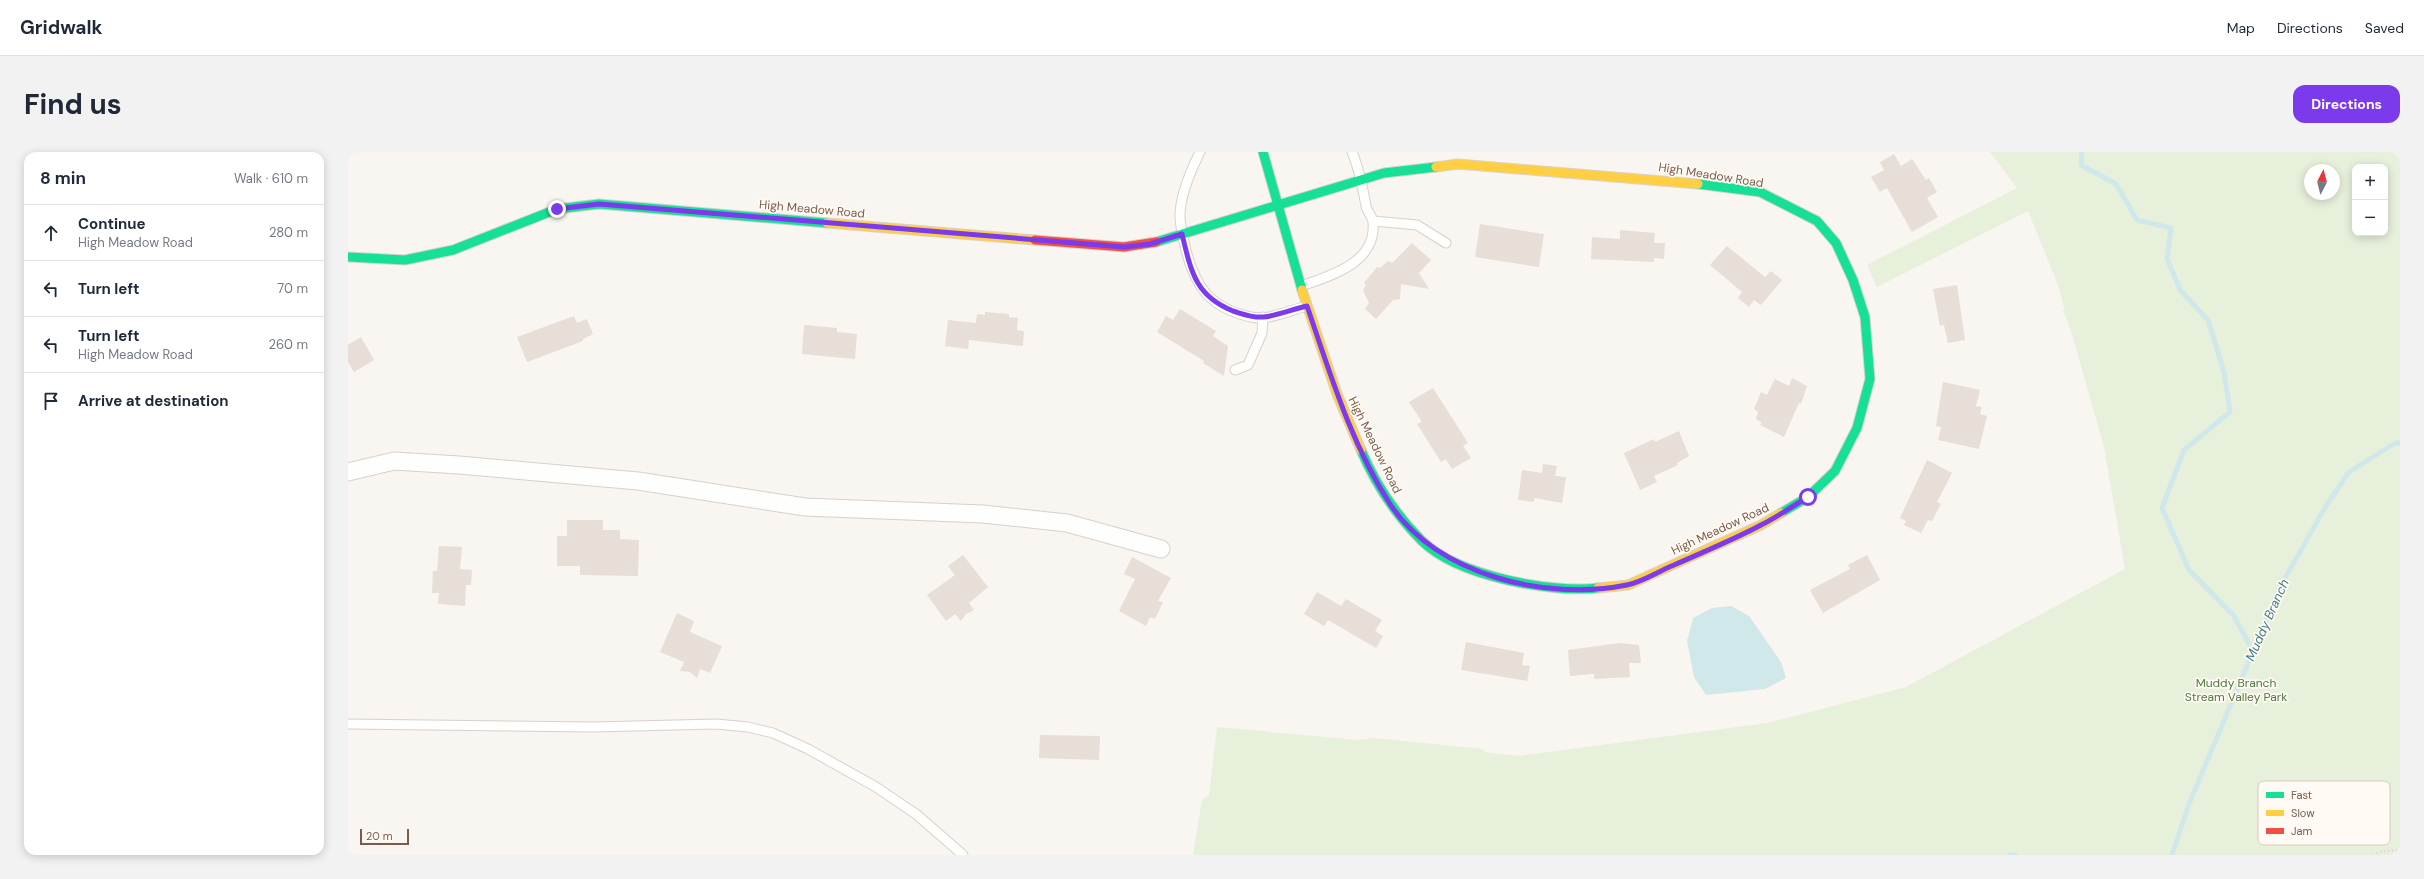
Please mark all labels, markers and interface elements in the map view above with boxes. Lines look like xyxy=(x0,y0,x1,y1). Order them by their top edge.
text: Gridwalk xyxy=(20,15,102,40)
text: Map xyxy=(2227,19,2255,37)
text: Directions xyxy=(2277,19,2343,37)
text: Saved xyxy=(2365,19,2404,37)
button: Directions xyxy=(2293,85,2400,123)
text: Find us xyxy=(24,86,122,123)
street label: High Meadow Road xyxy=(1657,159,1765,191)
north arrow xyxy=(2304,164,2340,200)
map controls xyxy=(2352,164,2388,236)
button: + xyxy=(2352,164,2388,200)
text: 8 min xyxy=(40,167,86,189)
text: Walk · 610 m xyxy=(234,170,308,187)
street label: High Meadow Road xyxy=(759,196,865,222)
route end xyxy=(548,200,566,218)
button: − xyxy=(2352,200,2388,236)
text: Continue xyxy=(78,214,146,234)
icon: ahead xyxy=(40,222,62,244)
text: 280 m xyxy=(269,224,308,241)
text: High Meadow Road xyxy=(78,234,193,251)
icon: left xyxy=(40,278,62,300)
text: Turn left xyxy=(78,279,139,299)
text: 70 m xyxy=(277,280,308,297)
text: Turn left xyxy=(78,326,139,346)
icon: left xyxy=(40,334,62,356)
text: 260 m xyxy=(268,336,308,353)
text: High Meadow Road xyxy=(78,346,193,363)
icon: arrive xyxy=(40,390,62,412)
text: Arrive at destination xyxy=(78,391,229,411)
street label: High Meadow Road xyxy=(1345,394,1405,496)
route start xyxy=(1799,488,1817,506)
street label: High Meadow Road xyxy=(1669,499,1771,559)
water label: Muddy Branch xyxy=(2241,576,2293,664)
park label: Muddy Branch Stream Valley Park xyxy=(2185,675,2287,705)
legend xyxy=(2258,781,2390,845)
text: Fast xyxy=(2291,788,2312,802)
text: Slow xyxy=(2291,806,2315,820)
text: Jam xyxy=(2291,824,2312,838)
scale bar xyxy=(360,827,409,846)
text: 20 m xyxy=(366,829,392,843)

